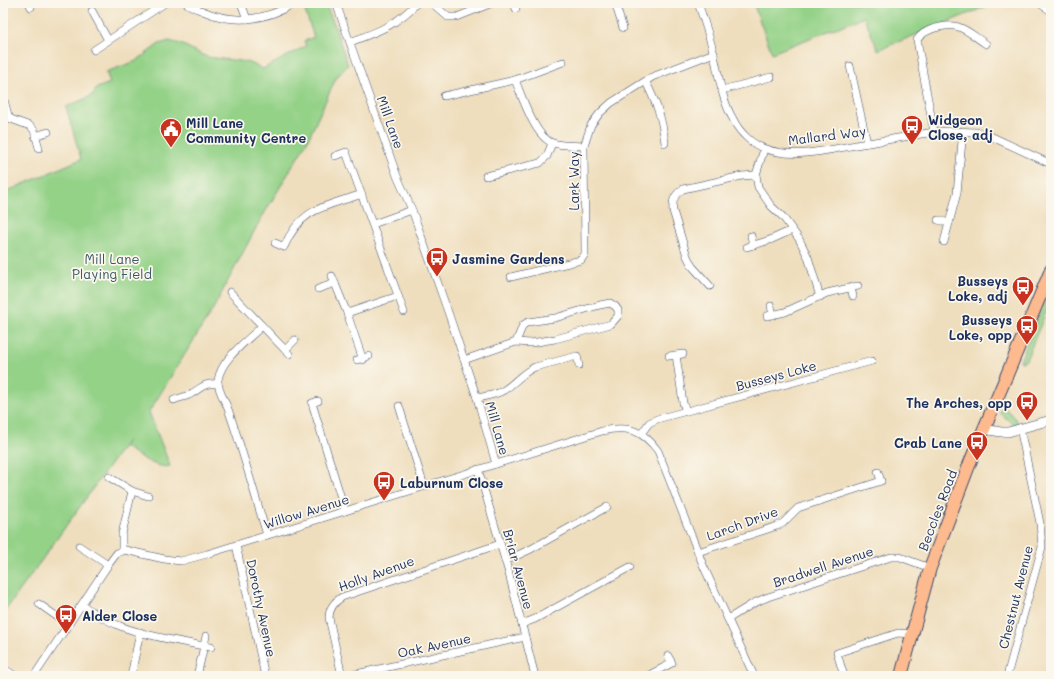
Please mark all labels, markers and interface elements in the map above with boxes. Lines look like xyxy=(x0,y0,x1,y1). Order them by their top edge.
street label: Mill Lane xyxy=(374,93,408,151)
place label: Widgeon Close, adj xyxy=(928,111,993,143)
bus stop icon: Widgeon Close, adj xyxy=(899,113,925,146)
place label: Mill Lane Community Centre xyxy=(186,114,306,147)
public building icon: Mill Lane Community Centre xyxy=(158,116,184,149)
street label: Mallard Way xyxy=(787,122,867,148)
street label: Lark Way xyxy=(565,151,582,210)
bus stop icon: Jasmine Gardens xyxy=(424,245,450,278)
park label: Mill Lane Playing Field xyxy=(72,250,152,282)
place label: Jasmine Gardens xyxy=(452,250,564,267)
place label: Busseys Loke, adj xyxy=(948,272,1008,304)
bus stop icon: Busseys Loke, adj xyxy=(1010,274,1036,307)
place label: Busseys Loke, opp xyxy=(949,311,1012,343)
bus stop icon: Busseys Loke, opp xyxy=(1014,313,1040,346)
street label: Busseys Loke xyxy=(734,356,818,394)
bus stop icon: The Arches, opp xyxy=(1014,389,1040,422)
place label: The Arches, opp xyxy=(906,394,1012,411)
street label: Mill Lane xyxy=(482,399,514,457)
bus stop icon: Crab Lane xyxy=(964,429,990,462)
place label: Crab Lane xyxy=(894,434,962,451)
street label: Beccles Road xyxy=(914,467,960,553)
bus stop icon: Laburnum Close xyxy=(371,469,397,502)
place label: Laburnum Close xyxy=(400,474,504,491)
street label: Willow Avenue xyxy=(261,490,351,532)
street label: Larch Drive xyxy=(704,502,780,544)
street label: Briar Avenue xyxy=(500,527,538,611)
street label: Bradwell Avenue xyxy=(771,542,875,590)
street label: Chestnut Avenue xyxy=(994,544,1036,650)
street label: Holly Avenue xyxy=(336,551,416,595)
street label: Dorothy Avenue xyxy=(243,557,281,659)
bus stop icon: Alder Close xyxy=(53,602,79,635)
place label: Alder Close xyxy=(82,607,158,624)
street label: Oak Avenue xyxy=(396,629,472,661)

